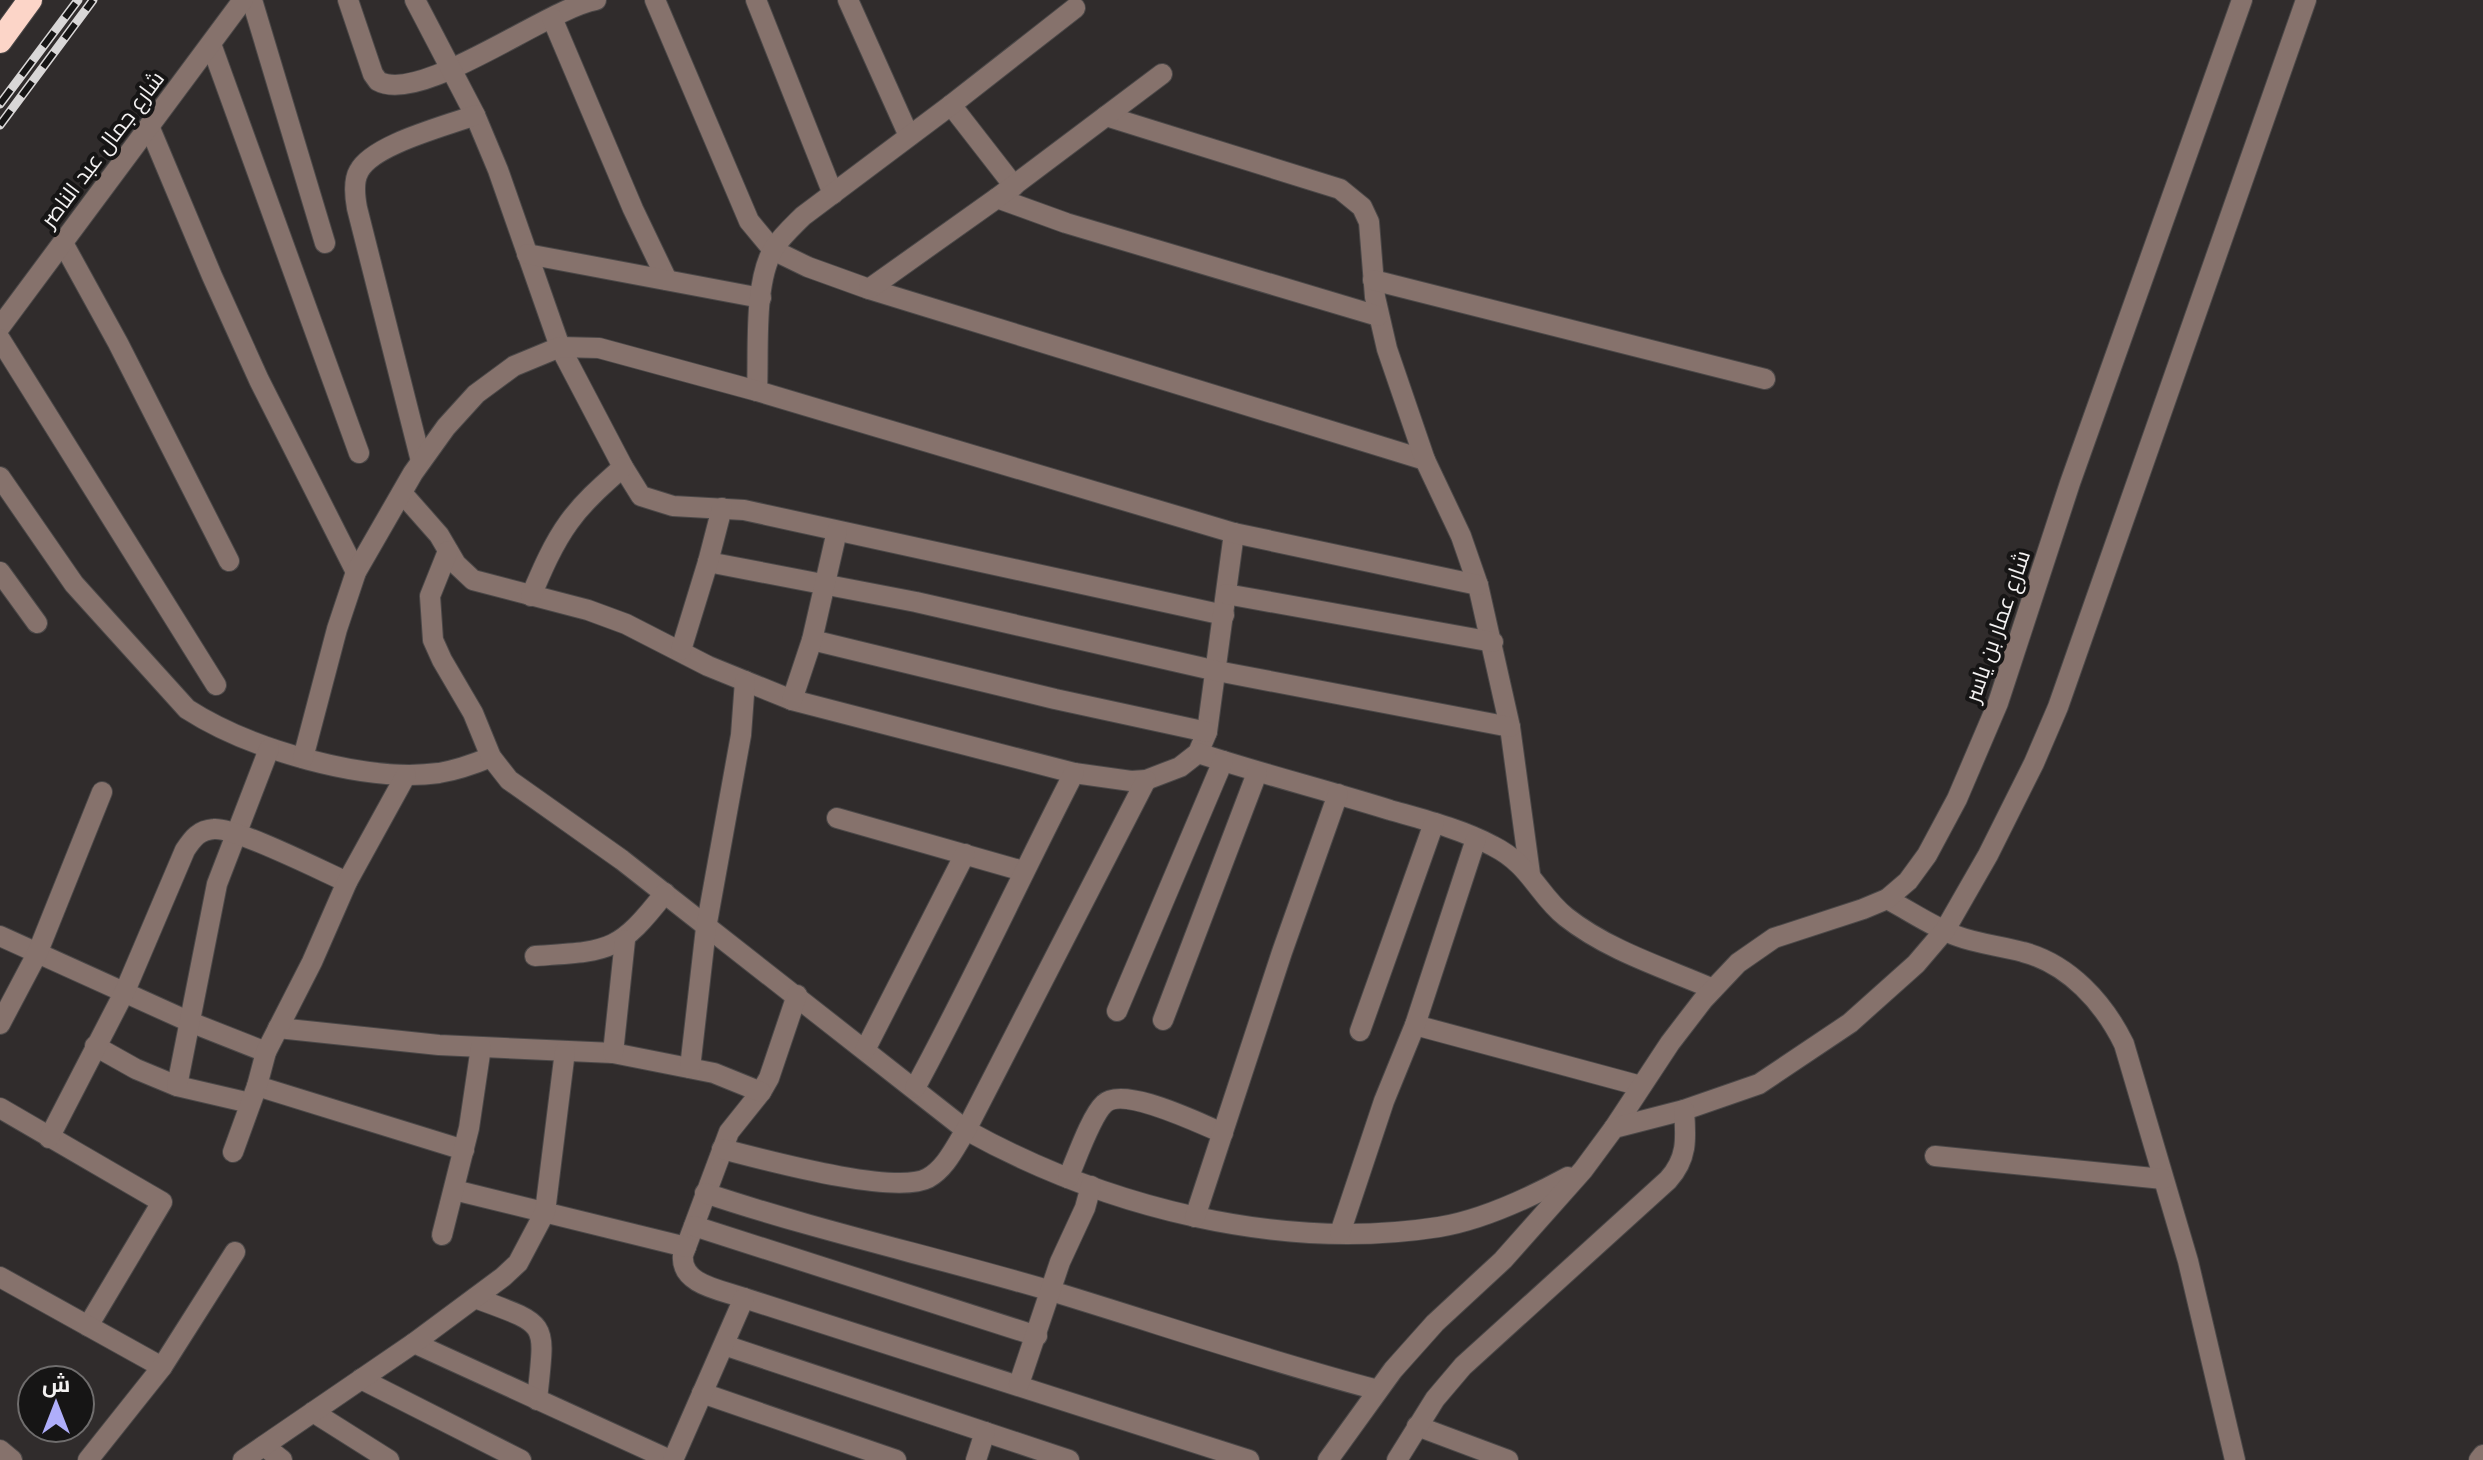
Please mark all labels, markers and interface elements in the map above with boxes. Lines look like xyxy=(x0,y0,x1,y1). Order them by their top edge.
street label: شارع جمال عبد الناصر xyxy=(33,65,171,235)
street label: شارع عمار بن ياسر xyxy=(1957,546,2037,708)
north arrow xyxy=(16,1364,96,1444)
text: ش xyxy=(42,1370,70,1398)

